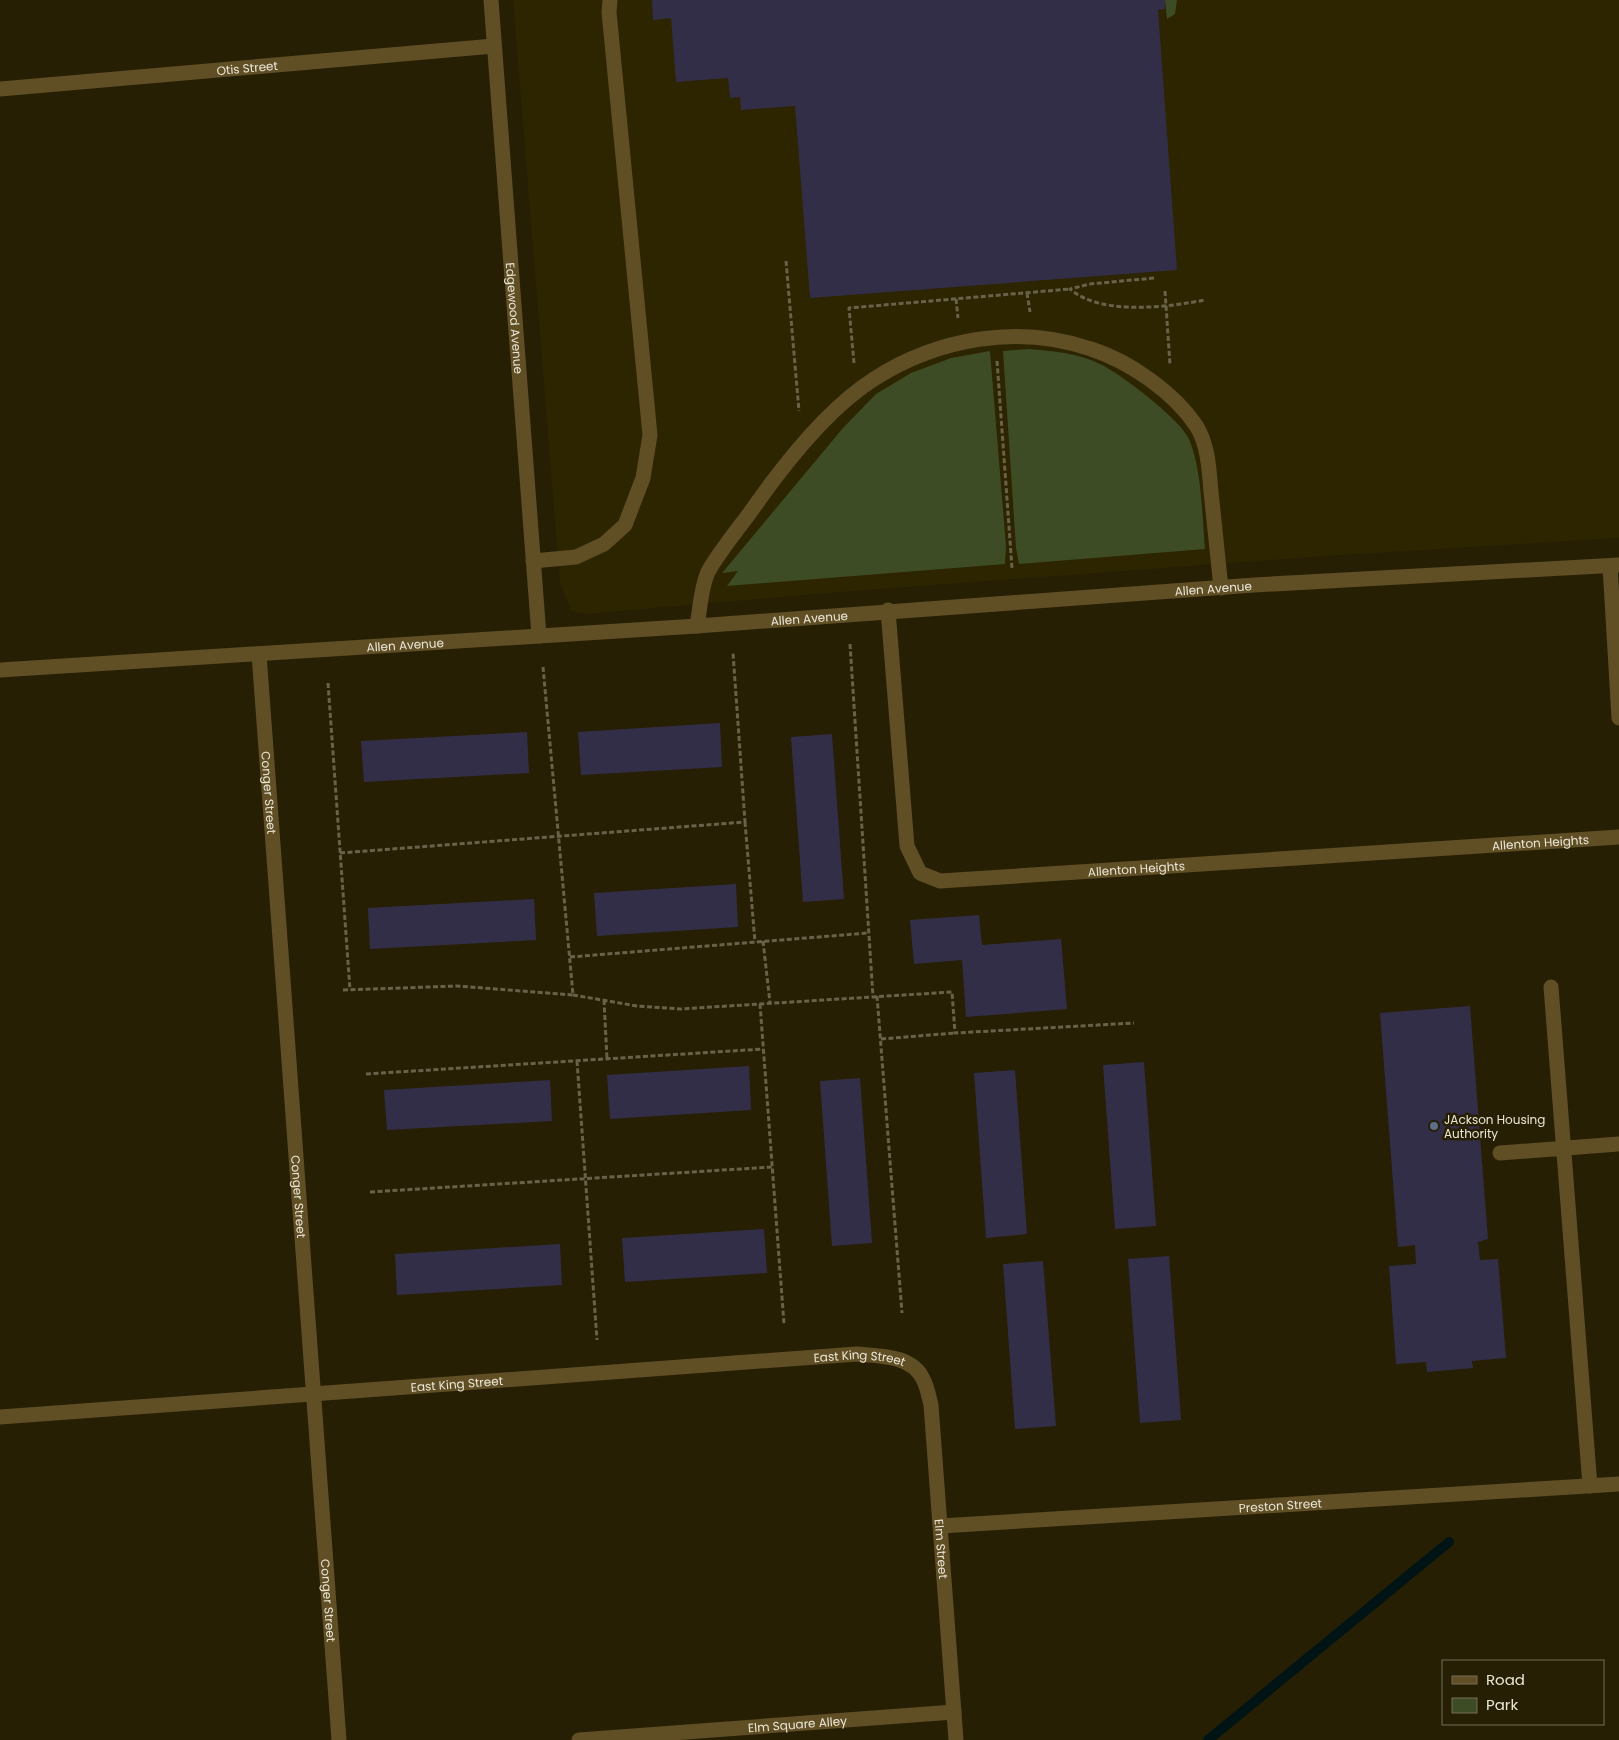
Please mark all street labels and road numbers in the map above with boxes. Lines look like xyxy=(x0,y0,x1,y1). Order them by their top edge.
street label: Otis Street xyxy=(216,56,278,79)
street label: Edgewood Avenue xyxy=(502,262,528,374)
street label: Allen Avenue xyxy=(1174,577,1252,599)
street label: Allen Avenue xyxy=(770,606,849,629)
street label: Allen Avenue xyxy=(366,633,444,655)
street label: Conger Street xyxy=(258,751,281,835)
street label: Allenton Heights xyxy=(1491,830,1590,854)
street label: Allenton Heights xyxy=(1087,857,1185,880)
street label: Conger Street xyxy=(287,1154,310,1239)
street label: East King Street xyxy=(813,1345,908,1370)
street label: East King Street xyxy=(410,1372,504,1395)
street label: Preston Street xyxy=(1238,1494,1322,1516)
street label: Elm Street xyxy=(931,1518,952,1579)
street label: Conger Street xyxy=(317,1558,340,1643)
street label: Elm Square Alley xyxy=(747,1712,848,1736)

